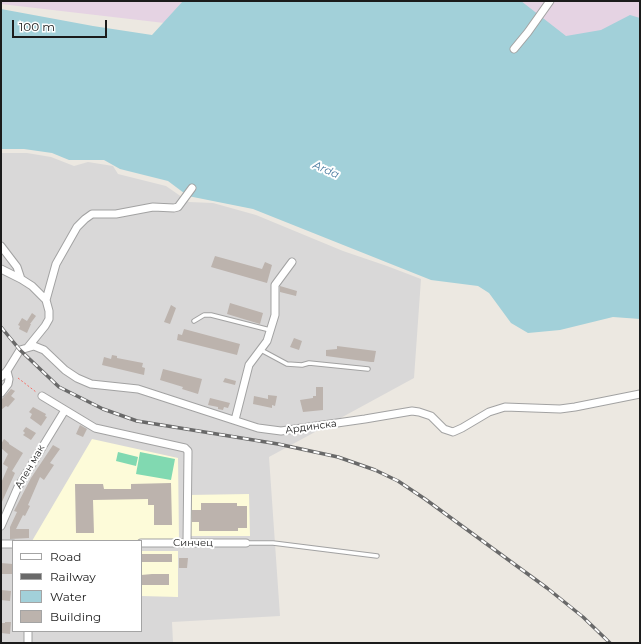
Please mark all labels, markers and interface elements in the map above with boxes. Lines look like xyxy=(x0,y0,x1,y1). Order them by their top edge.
scale bar xyxy=(14,12,109,38)
text: 100 m xyxy=(19,19,55,34)
water label: Arda xyxy=(311,158,341,182)
street label: Ардинска xyxy=(285,417,337,437)
street label: Ален мак xyxy=(13,443,47,491)
street label: Синчец xyxy=(173,537,213,549)
legend xyxy=(12,540,142,632)
text: Road xyxy=(50,549,81,564)
text: Railway xyxy=(50,569,96,584)
text: Water xyxy=(50,589,86,604)
text: Building xyxy=(50,609,101,624)

